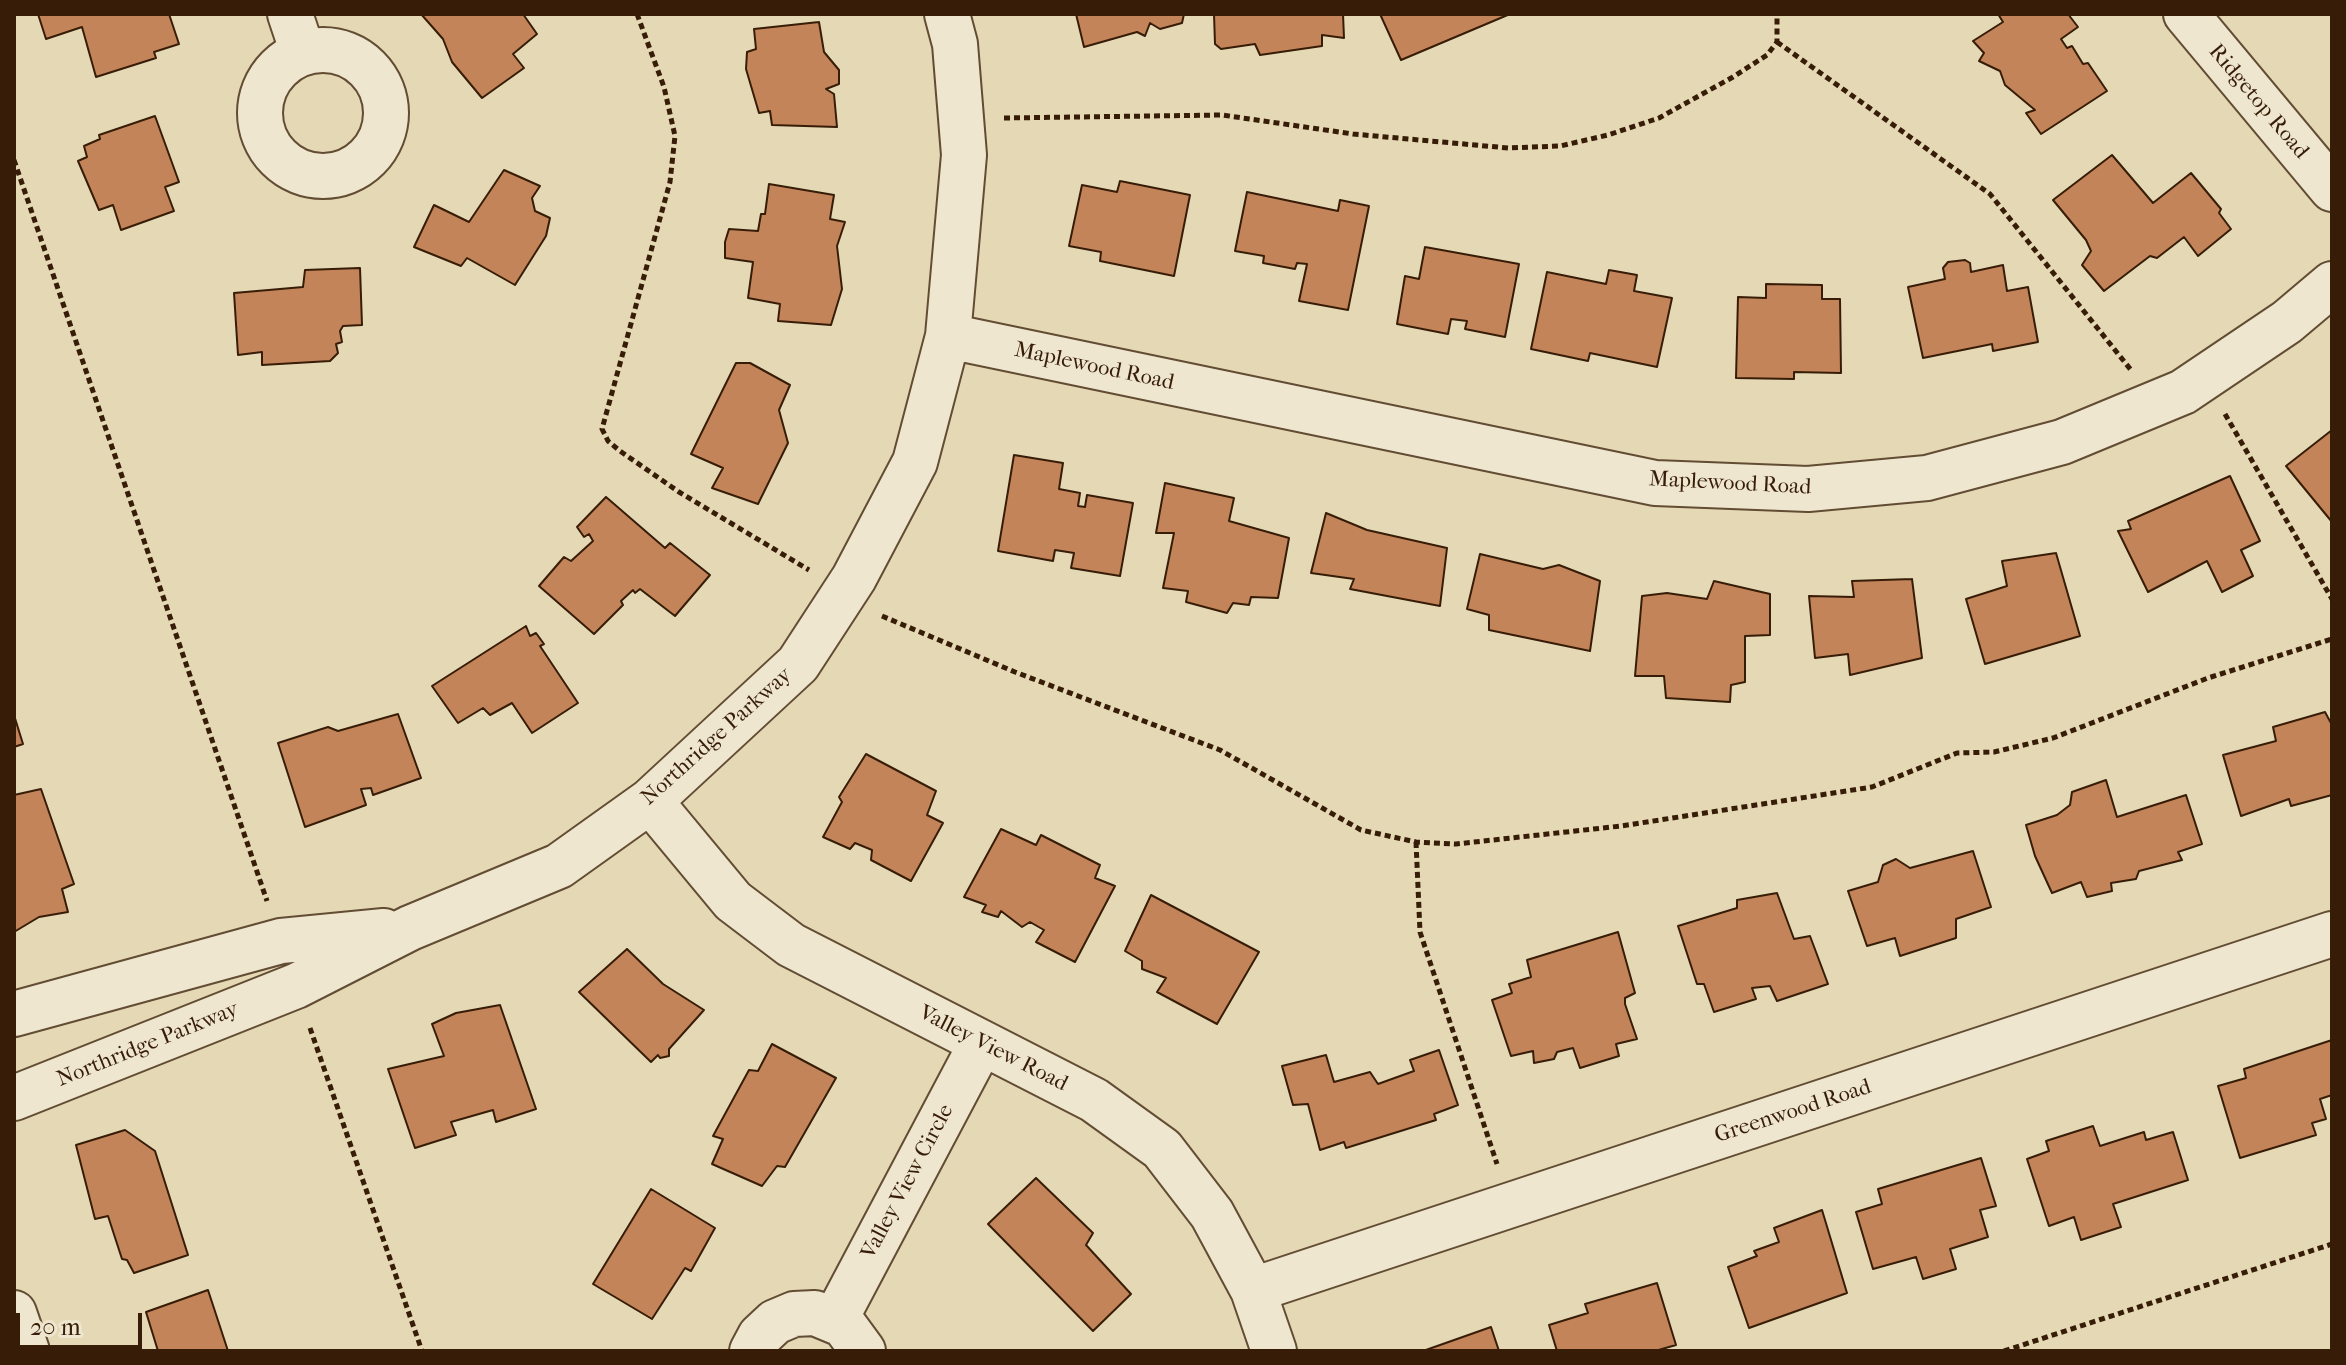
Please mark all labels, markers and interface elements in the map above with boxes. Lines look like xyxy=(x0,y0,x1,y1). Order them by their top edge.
street label: Ridgetop Road xyxy=(2202,39,2314,165)
street label: Maplewood Road xyxy=(1012,337,1176,397)
street label: Maplewood Road xyxy=(1648,467,1812,501)
street label: Northridge Parkway xyxy=(636,662,798,812)
street label: Northridge Parkway xyxy=(53,997,243,1093)
street label: Valley View Road xyxy=(914,1000,1072,1098)
street label: Greenwood Road xyxy=(1712,1074,1874,1150)
street label: Valley View Circle xyxy=(856,1100,960,1264)
scale bar xyxy=(20,1297,146,1347)
text: 20 m xyxy=(30,1313,81,1341)

